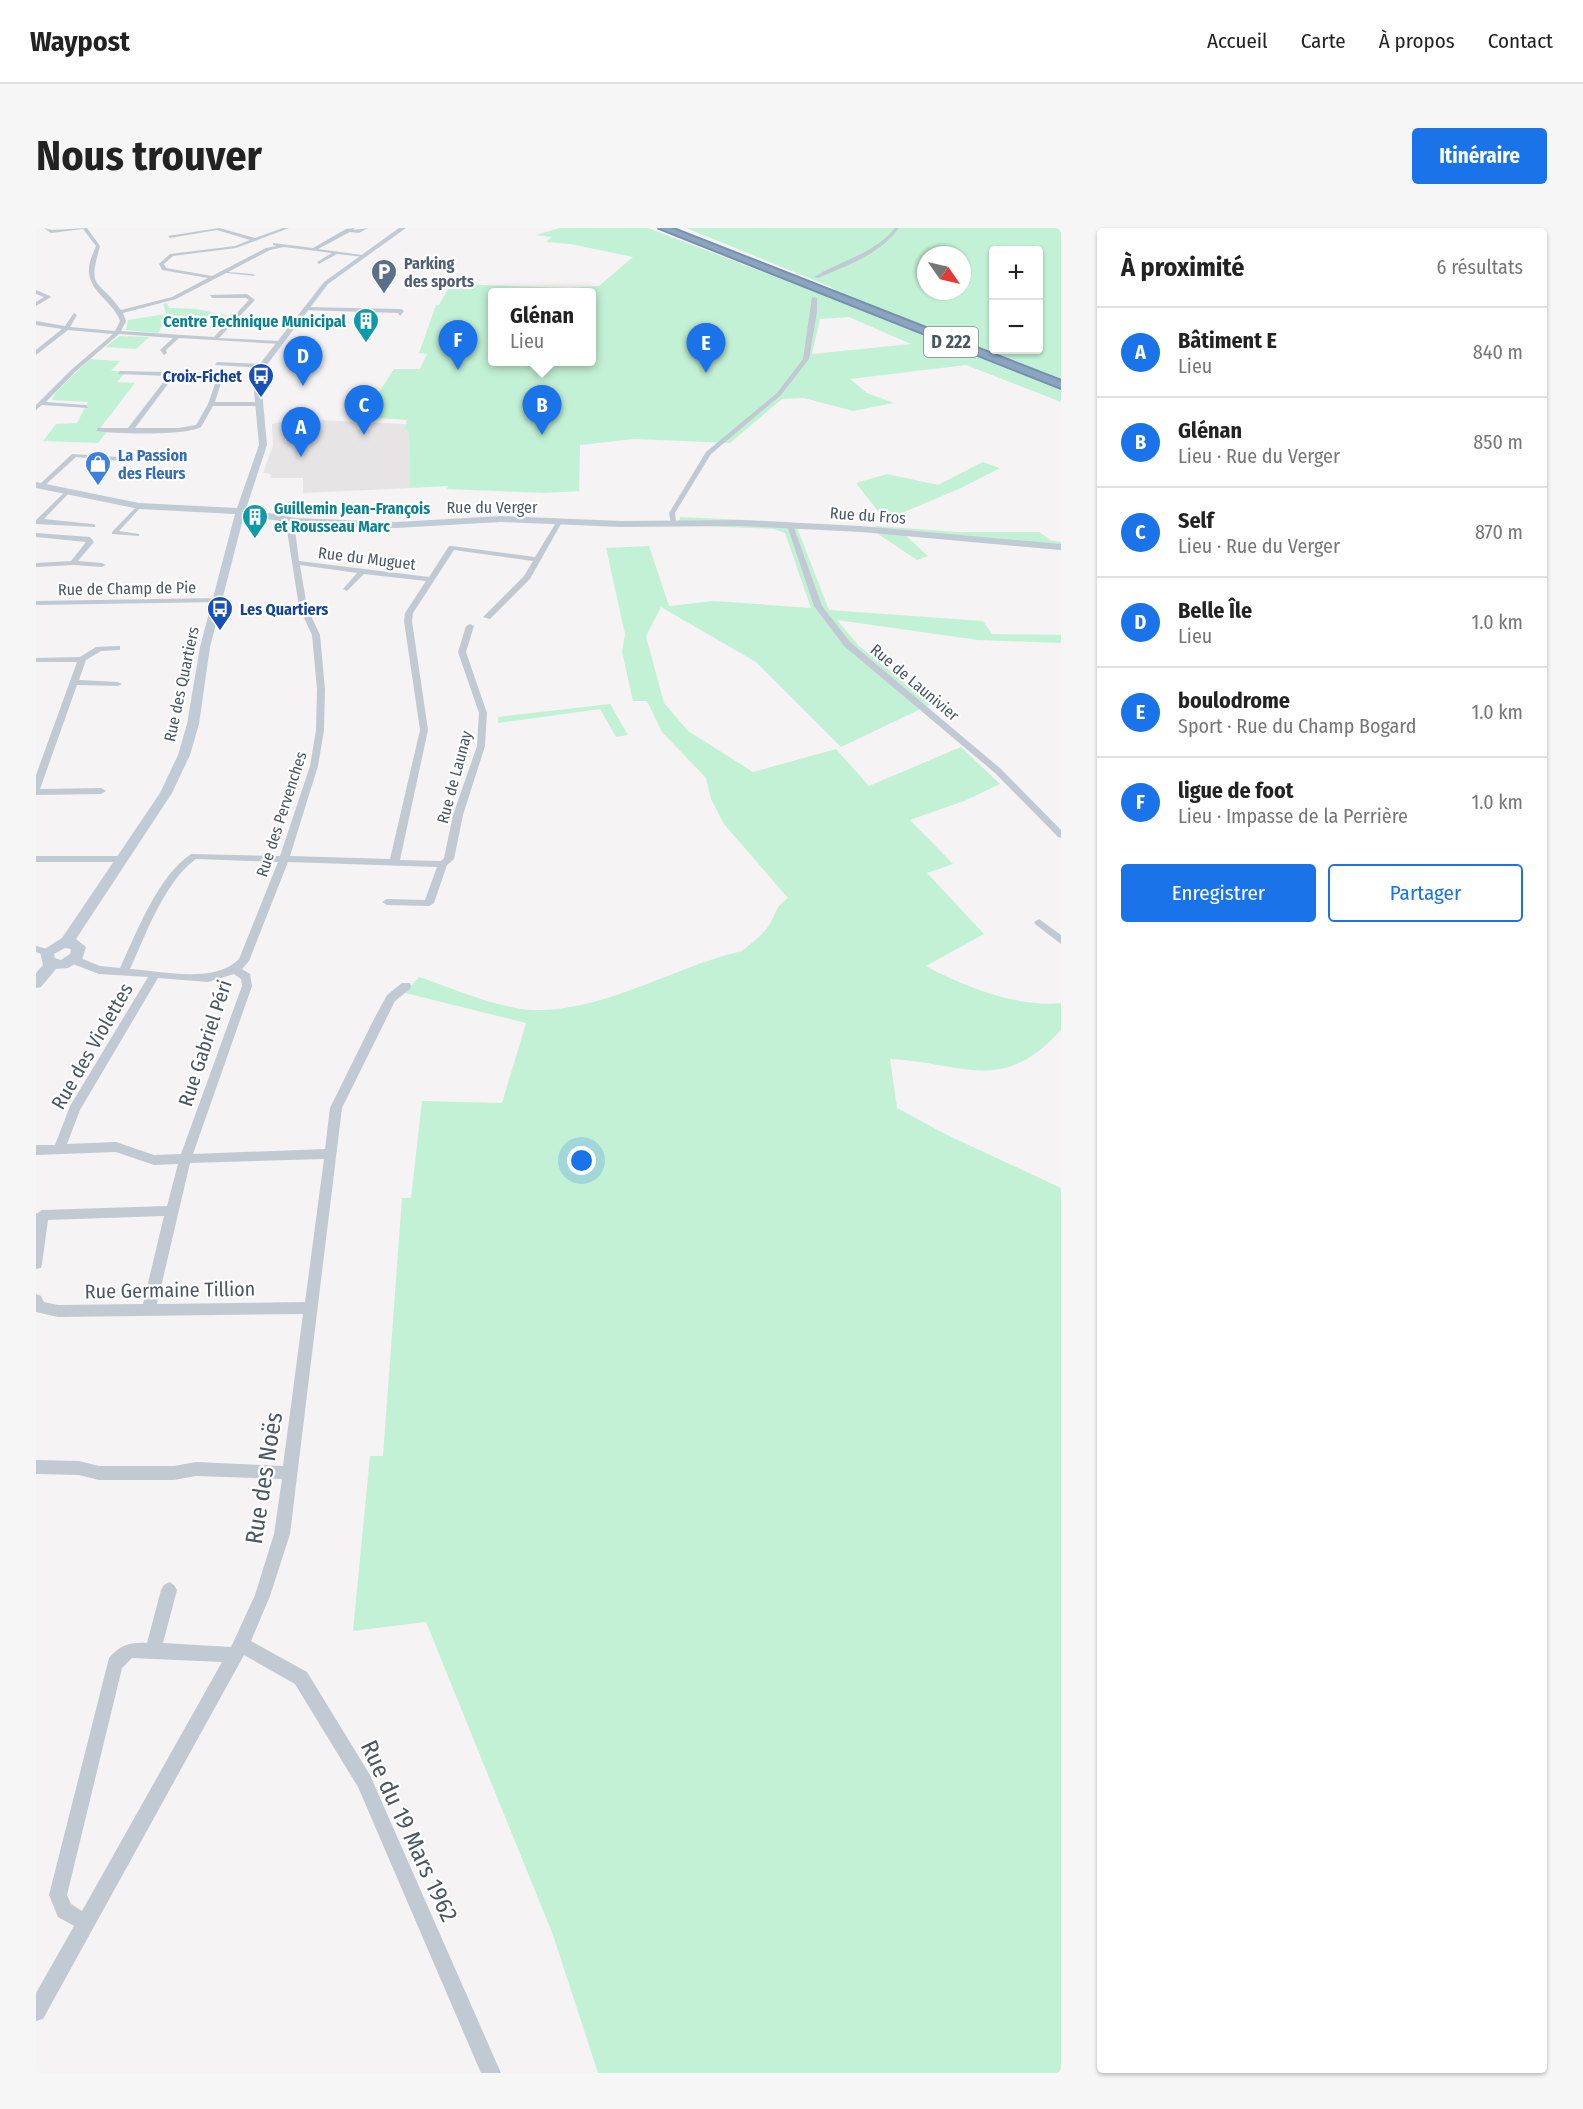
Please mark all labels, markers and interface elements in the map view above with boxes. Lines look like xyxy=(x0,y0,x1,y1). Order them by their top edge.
text: Waypost xyxy=(30,25,130,58)
text: Accueil xyxy=(1207,28,1268,54)
text: Carte xyxy=(1301,28,1346,54)
text: À propos xyxy=(1379,28,1455,54)
text: Contact xyxy=(1488,28,1553,54)
button: Itinéraire xyxy=(1412,128,1547,184)
text: Nous trouver xyxy=(36,131,262,181)
north arrow xyxy=(917,246,971,300)
map controls xyxy=(989,246,1043,354)
button: + xyxy=(989,246,1043,300)
text: À proximité xyxy=(1121,252,1244,283)
place label: Parking des sports xyxy=(404,254,474,291)
text: 6 résultats xyxy=(1437,255,1523,279)
parking icon: Parking des sports xyxy=(369,257,399,295)
popup xyxy=(488,288,596,366)
button: − xyxy=(989,300,1043,354)
text: Glénan xyxy=(510,302,574,329)
building icon: Centre Technique Municipal xyxy=(351,306,381,344)
place label: Centre Technique Municipal xyxy=(163,312,347,331)
pin: F xyxy=(438,320,478,370)
pin: E xyxy=(686,324,726,373)
road number: D 222 xyxy=(924,327,978,357)
text: Bâtiment E xyxy=(1178,327,1277,354)
text: Lieu xyxy=(510,329,544,353)
pin: D xyxy=(284,336,322,386)
text: A xyxy=(1135,340,1146,364)
text: 840 m xyxy=(1473,340,1523,364)
text: Lieu xyxy=(1178,354,1212,378)
bus stop icon: Croix-Fichet xyxy=(246,361,276,399)
place label: Croix-Fichet xyxy=(163,367,242,386)
pin: C xyxy=(344,386,384,435)
pin: B xyxy=(522,386,562,435)
pin: A xyxy=(282,408,320,457)
text: Glénan xyxy=(1178,417,1242,444)
text: B xyxy=(1135,430,1146,454)
text: 850 m xyxy=(1473,430,1523,454)
text: Lieu · Rue du Verger xyxy=(1178,444,1340,468)
place label: La Passion des Fleurs xyxy=(118,446,187,483)
shop icon: La Passion des Fleurs xyxy=(83,449,113,487)
street label: Rue du Verger xyxy=(446,498,538,517)
place label: Guillemin Jean-François et Rousseau Marc xyxy=(274,499,430,536)
building icon: Guillemin Jean-François et Rousseau Marc xyxy=(240,502,270,540)
street label: Rue du Fros xyxy=(829,503,907,528)
text: Self xyxy=(1178,507,1214,534)
text: C xyxy=(1135,520,1146,544)
text: 870 m xyxy=(1475,520,1523,544)
text: Lieu · Rue du Verger xyxy=(1178,534,1340,558)
street label: Rue du Muguet xyxy=(317,543,418,574)
street label: Rue de Champ de Pie xyxy=(58,578,196,599)
bus stop icon: Les Quartiers xyxy=(205,594,235,632)
text: Belle Île xyxy=(1178,597,1252,624)
place label: Les Quartiers xyxy=(240,600,328,619)
text: D xyxy=(1135,610,1146,634)
text: 1.0 km xyxy=(1471,610,1523,634)
text: Lieu xyxy=(1178,624,1212,648)
street label: Rue des Quartiers xyxy=(160,625,203,743)
street label: Rue de Launivier xyxy=(867,640,963,725)
text: boulodrome xyxy=(1178,687,1290,714)
text: E xyxy=(1136,700,1145,724)
text: 1.0 km xyxy=(1471,700,1523,724)
text: Sport · Rue du Champ Bogard xyxy=(1178,714,1417,738)
street label: Rue de Launay xyxy=(433,728,476,826)
street label: Rue des Pervenches xyxy=(252,749,311,879)
text: ligue de foot xyxy=(1178,777,1294,804)
text: F xyxy=(1136,790,1145,814)
text: 1.0 km xyxy=(1471,790,1523,814)
text: Lieu · Impasse de la Perrière xyxy=(1178,804,1408,828)
button: Enregistrer xyxy=(1121,864,1316,922)
button: Partager xyxy=(1328,864,1523,922)
street label: Rue Gabriel Péri xyxy=(173,977,237,1109)
street label: Rue des Violettes xyxy=(46,979,138,1113)
your location xyxy=(567,1146,596,1175)
street label: Rue Germaine Tillion xyxy=(85,1277,255,1303)
street label: Rue des Noës xyxy=(240,1410,288,1546)
street label: Rue du 19 Mars 1962 xyxy=(355,1736,463,1926)

